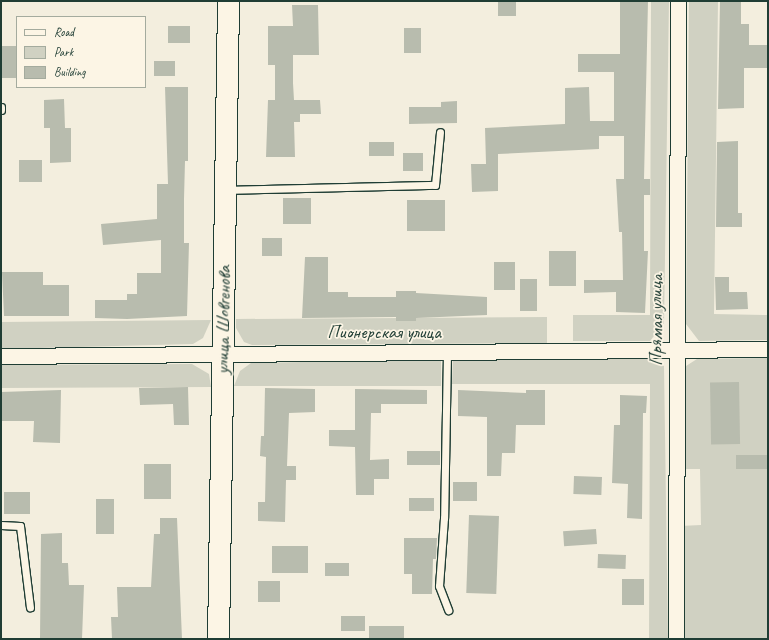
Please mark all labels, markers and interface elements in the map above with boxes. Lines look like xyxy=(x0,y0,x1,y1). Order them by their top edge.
legend xyxy=(16,16,146,88)
text: Road xyxy=(54,24,74,40)
text: Park xyxy=(54,44,73,60)
text: Building xyxy=(54,64,86,80)
street label: улица Шовгенова xyxy=(212,265,236,375)
street label: Прямая улица xyxy=(646,274,668,366)
street label: Пионерская улица xyxy=(326,322,442,344)

